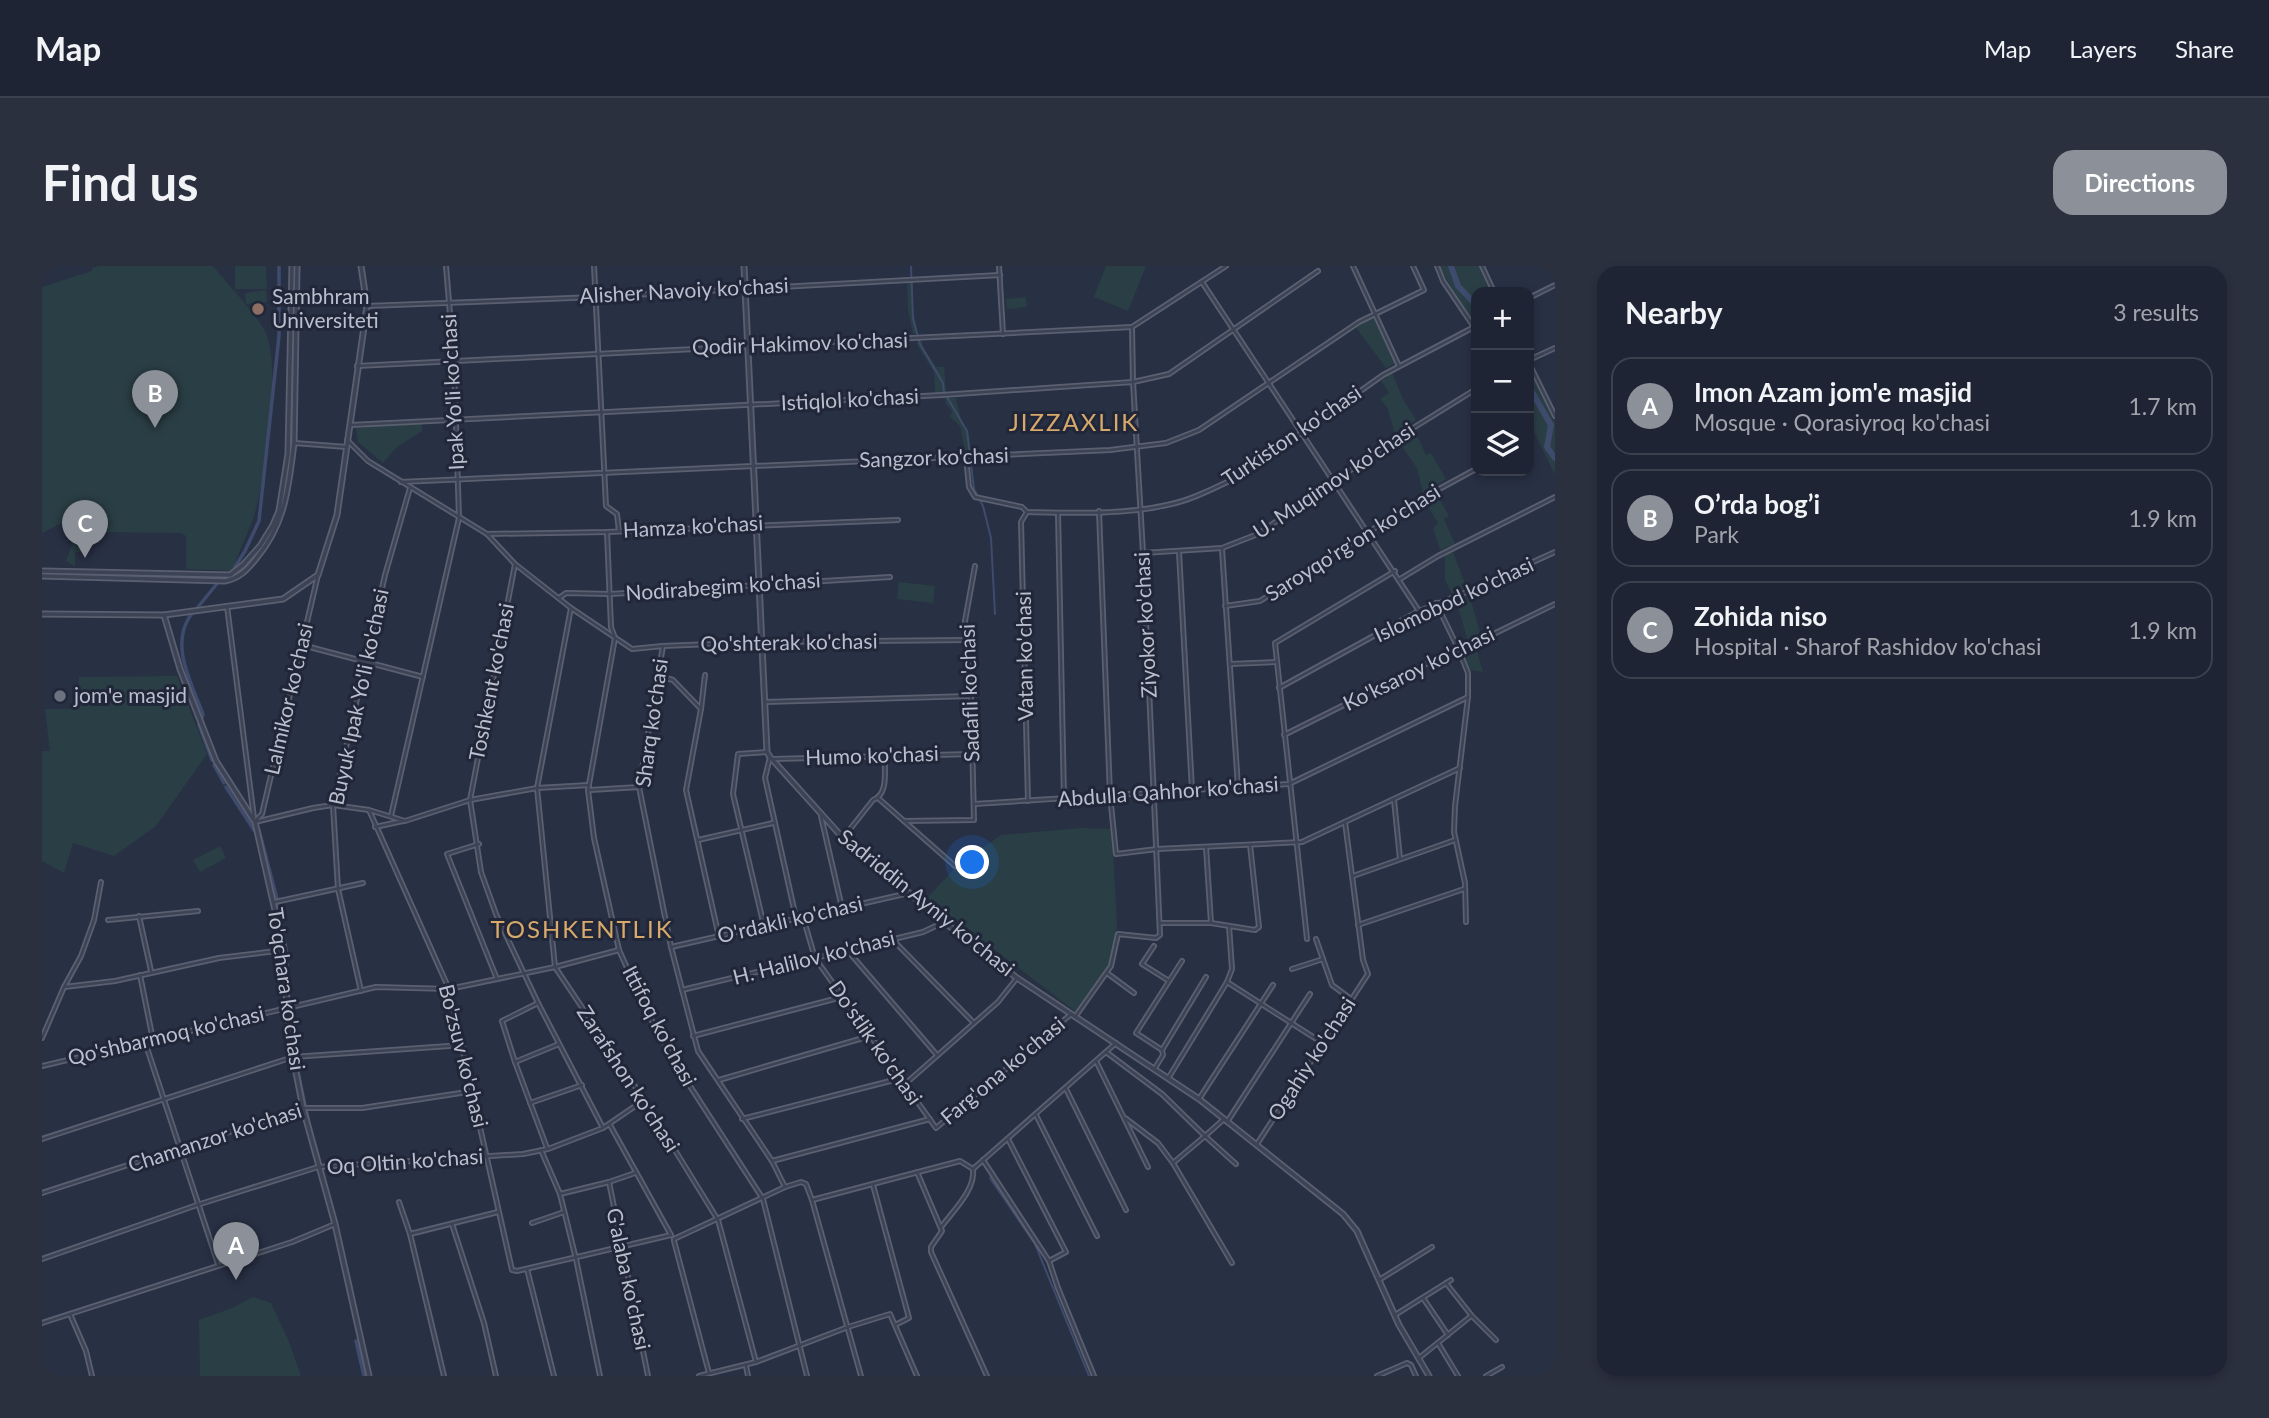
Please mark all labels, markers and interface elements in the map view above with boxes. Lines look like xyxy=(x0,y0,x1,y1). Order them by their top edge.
text: Map xyxy=(35,28,101,68)
text: Map xyxy=(1984,34,2031,63)
text: Layers xyxy=(2069,34,2137,63)
text: Share xyxy=(2175,34,2234,63)
button: Directions xyxy=(2053,150,2227,215)
text: Find us xyxy=(42,153,199,211)
street label: Alisher Navoiy ko'chasi xyxy=(579,272,789,307)
place label: Sambhram Universiteti xyxy=(272,283,379,332)
map controls xyxy=(1471,287,1534,476)
button: + xyxy=(1471,287,1534,350)
text: Nearby xyxy=(1625,294,1723,330)
text: 3 results xyxy=(2113,298,2199,326)
marker: Sambhram Universiteti xyxy=(250,301,266,317)
street label: Ipak Yo'li ko'chasi xyxy=(435,313,468,471)
street label: Qodir Hakimov ko'chasi xyxy=(692,326,908,359)
button: − xyxy=(1471,350,1534,413)
pin: B xyxy=(132,370,178,428)
text: Imon Azam jom'e masjid xyxy=(1694,376,1972,408)
street label: Turkiston ko'chasi xyxy=(1217,379,1366,491)
street label: Istiqlol ko'chasi xyxy=(780,382,920,415)
text: A xyxy=(1642,392,1658,420)
text: 1.7 km xyxy=(2128,392,2197,420)
district label: JIZZAXLIK xyxy=(1009,407,1139,436)
text: Mosque · Qorasiyroq ko'chasi xyxy=(1694,408,1990,436)
button: layers xyxy=(1471,413,1534,476)
street label: U. Muqimov ko'chasi xyxy=(1248,416,1419,543)
street label: Sangzor ko'chasi xyxy=(859,441,1009,472)
street label: Saroyqo'rg'on ko'chasi xyxy=(1260,478,1444,606)
text: O’rda bog’i xyxy=(1694,488,1820,520)
pin: C xyxy=(62,500,108,558)
text: B xyxy=(1642,504,1658,532)
text: 1.9 km xyxy=(2128,504,2197,532)
street label: Hamza ko'chasi xyxy=(622,509,764,542)
text: Park xyxy=(1694,520,1739,548)
street label: Ziyokor ko'chasi xyxy=(1128,551,1161,699)
street label: Islomobod ko'chasi xyxy=(1370,551,1537,647)
street label: Nodirabegim ko'chasi xyxy=(625,566,821,605)
street label: Buyuk Ipak Yo'li ko'chasi xyxy=(322,586,393,807)
street label: Vatan ko'chasi xyxy=(1010,591,1037,721)
text: Zohida niso xyxy=(1694,600,1827,632)
street label: Toshkent ko'chasi xyxy=(463,601,518,763)
text: C xyxy=(1642,616,1658,644)
text: 1.9 km xyxy=(2128,616,2197,644)
street label: Lalmikor ko'chasi xyxy=(258,620,317,777)
street label: Ko'ksaroy ko'chasi xyxy=(1339,620,1498,715)
street label: Sadafli ko'chasi xyxy=(954,624,983,763)
street label: Qo'shterak ko'chasi xyxy=(700,627,878,656)
text: Hospital · Sharof Rashidov ko'chasi xyxy=(1694,632,2042,660)
street label: Sharq ko'chasi xyxy=(629,657,672,789)
place label: jom'e masjid xyxy=(73,682,187,707)
marker: jom'e masjid xyxy=(52,688,68,704)
street label: Humo ko'chasi xyxy=(805,740,939,769)
street label: Abdulla Qahhor ko'chasi xyxy=(1056,770,1279,811)
street label: Sadriddin Ayniy ko'chasi xyxy=(834,823,1020,981)
your location xyxy=(955,845,989,879)
street label: O'rdakli ko'chasi xyxy=(715,890,865,947)
street label: To'qchara ko'chasi xyxy=(264,906,311,1072)
district label: TOSHKENTLIK xyxy=(490,914,674,943)
street label: H. Halilov ko'chasi xyxy=(730,924,897,989)
street label: Ittifoq ko'chasi xyxy=(618,961,703,1090)
street label: Do'stlik ko'chasi xyxy=(824,975,928,1109)
street label: Bo'zsuv ko'chasi xyxy=(435,981,494,1130)
street label: Ogahiy ko'chasi xyxy=(1262,992,1360,1125)
street label: Qo'shbarmoq ko'chasi xyxy=(65,1000,266,1069)
street label: Zarafshon ko'chasi xyxy=(573,1000,686,1156)
street label: Farg'ona ko'chasi xyxy=(935,1011,1069,1129)
street label: Chamanzor ko'chasi xyxy=(125,1097,305,1176)
street label: Oq Oltin ko'chasi xyxy=(326,1143,484,1178)
street label: G'alaba ko'chasi xyxy=(602,1205,657,1352)
pin: A xyxy=(213,1222,259,1280)

